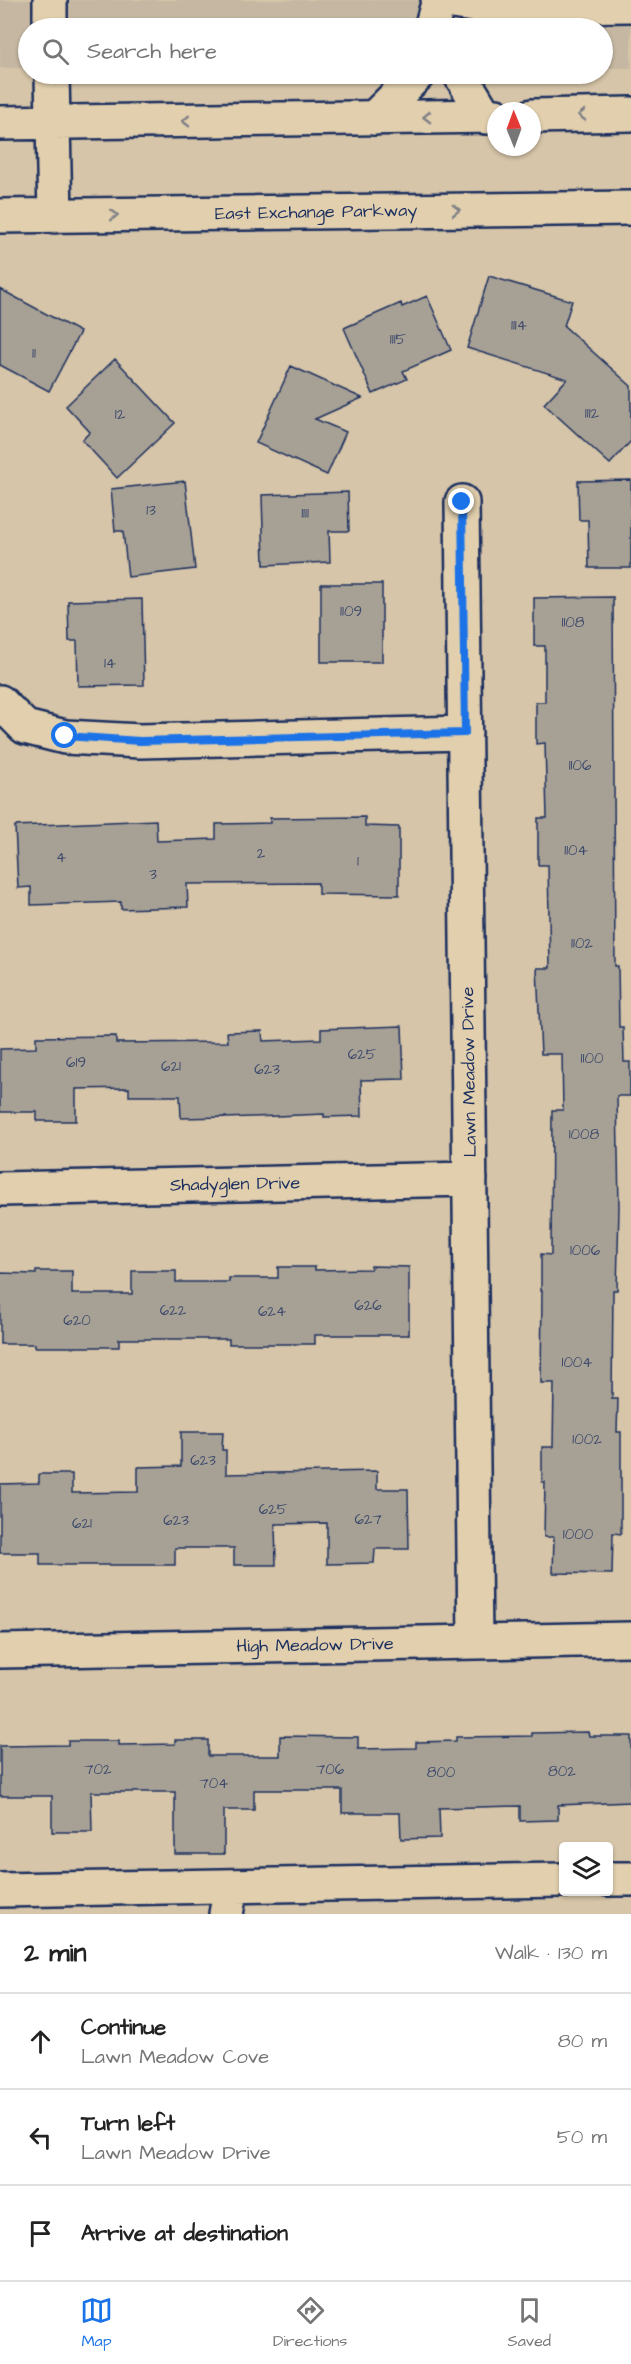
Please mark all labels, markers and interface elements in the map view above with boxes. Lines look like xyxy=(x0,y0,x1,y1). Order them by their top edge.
search box xyxy=(18,18,613,84)
icon: search xyxy=(39,35,72,68)
text: Search here xyxy=(87,36,217,67)
north arrow xyxy=(487,102,541,156)
one-way arrow xyxy=(577,109,586,121)
one-way arrow xyxy=(423,111,432,123)
one-way arrow xyxy=(182,115,191,127)
street label: East Exchange Parkway xyxy=(215,198,418,227)
one-way arrow xyxy=(451,204,460,216)
one-way arrow xyxy=(109,209,118,221)
house number: 1114 xyxy=(511,315,527,336)
house number: 1115 xyxy=(390,329,407,350)
house number: 11 xyxy=(32,343,36,364)
house number: 1112 xyxy=(585,403,600,424)
house number: 12 xyxy=(115,404,126,425)
route end xyxy=(448,488,474,514)
house number: 13 xyxy=(146,500,156,521)
house number: 1111 xyxy=(301,503,309,524)
house number: 1109 xyxy=(340,601,362,622)
house number: 1108 xyxy=(561,612,585,633)
house number: 14 xyxy=(104,653,116,674)
route start xyxy=(51,722,77,748)
house number: 1106 xyxy=(569,755,592,776)
house number: 1104 xyxy=(564,840,588,861)
house number: 2 xyxy=(257,843,266,864)
house number: 4 xyxy=(56,847,66,868)
house number: 1 xyxy=(357,851,359,872)
house number: 3 xyxy=(149,864,157,885)
house number: 1102 xyxy=(571,933,593,954)
street label: Lawn Meadow Drive xyxy=(455,986,483,1158)
house number: 625 xyxy=(348,1044,377,1065)
house number: 1100 xyxy=(581,1048,604,1069)
house number: 619 xyxy=(66,1052,86,1073)
house number: 621 xyxy=(161,1056,181,1077)
house number: 623 xyxy=(254,1059,280,1080)
house number: 1008 xyxy=(569,1124,600,1145)
street label: Shadyglen Drive xyxy=(170,1170,301,1199)
house number: 1006 xyxy=(570,1240,601,1261)
house number: 626 xyxy=(354,1295,382,1316)
house number: 622 xyxy=(160,1300,187,1321)
house number: 624 xyxy=(258,1301,286,1322)
house number: 620 xyxy=(63,1310,91,1331)
house number: 1004 xyxy=(561,1352,593,1373)
house number: 1002 xyxy=(572,1429,602,1450)
house number: 623 xyxy=(190,1450,216,1471)
house number: 625 xyxy=(259,1499,288,1520)
house number: 627 xyxy=(354,1509,382,1530)
house number: 623 xyxy=(163,1510,189,1531)
house number: 621 xyxy=(72,1513,92,1534)
house number: 1000 xyxy=(563,1524,594,1545)
street label: High Meadow Drive xyxy=(236,1631,394,1660)
house number: 702 xyxy=(84,1759,112,1780)
house number: 706 xyxy=(316,1759,345,1780)
house number: 802 xyxy=(548,1761,576,1782)
house number: 800 xyxy=(427,1762,456,1783)
house number: 704 xyxy=(200,1773,228,1794)
map controls xyxy=(559,1842,613,1896)
button: layers xyxy=(559,1842,613,1896)
text: 2 min xyxy=(24,1935,86,1971)
text: Walk · 130 m xyxy=(495,1939,607,1967)
text: Continue xyxy=(81,2012,166,2043)
icon: ahead xyxy=(24,2025,57,2058)
text: 80 m xyxy=(558,2027,607,2055)
text: Lawn Meadow Cove xyxy=(81,2043,269,2071)
text: Turn left xyxy=(81,2108,175,2139)
icon: left xyxy=(24,2121,57,2154)
text: 50 m xyxy=(557,2123,607,2151)
text: Lawn Meadow Drive xyxy=(81,2139,271,2167)
icon: arrive xyxy=(24,2217,57,2250)
text: Arrive at destination xyxy=(81,2218,288,2249)
tab: Map xyxy=(80,2294,113,2352)
tab: Directions xyxy=(273,2294,347,2352)
tab: Saved xyxy=(507,2294,551,2352)

